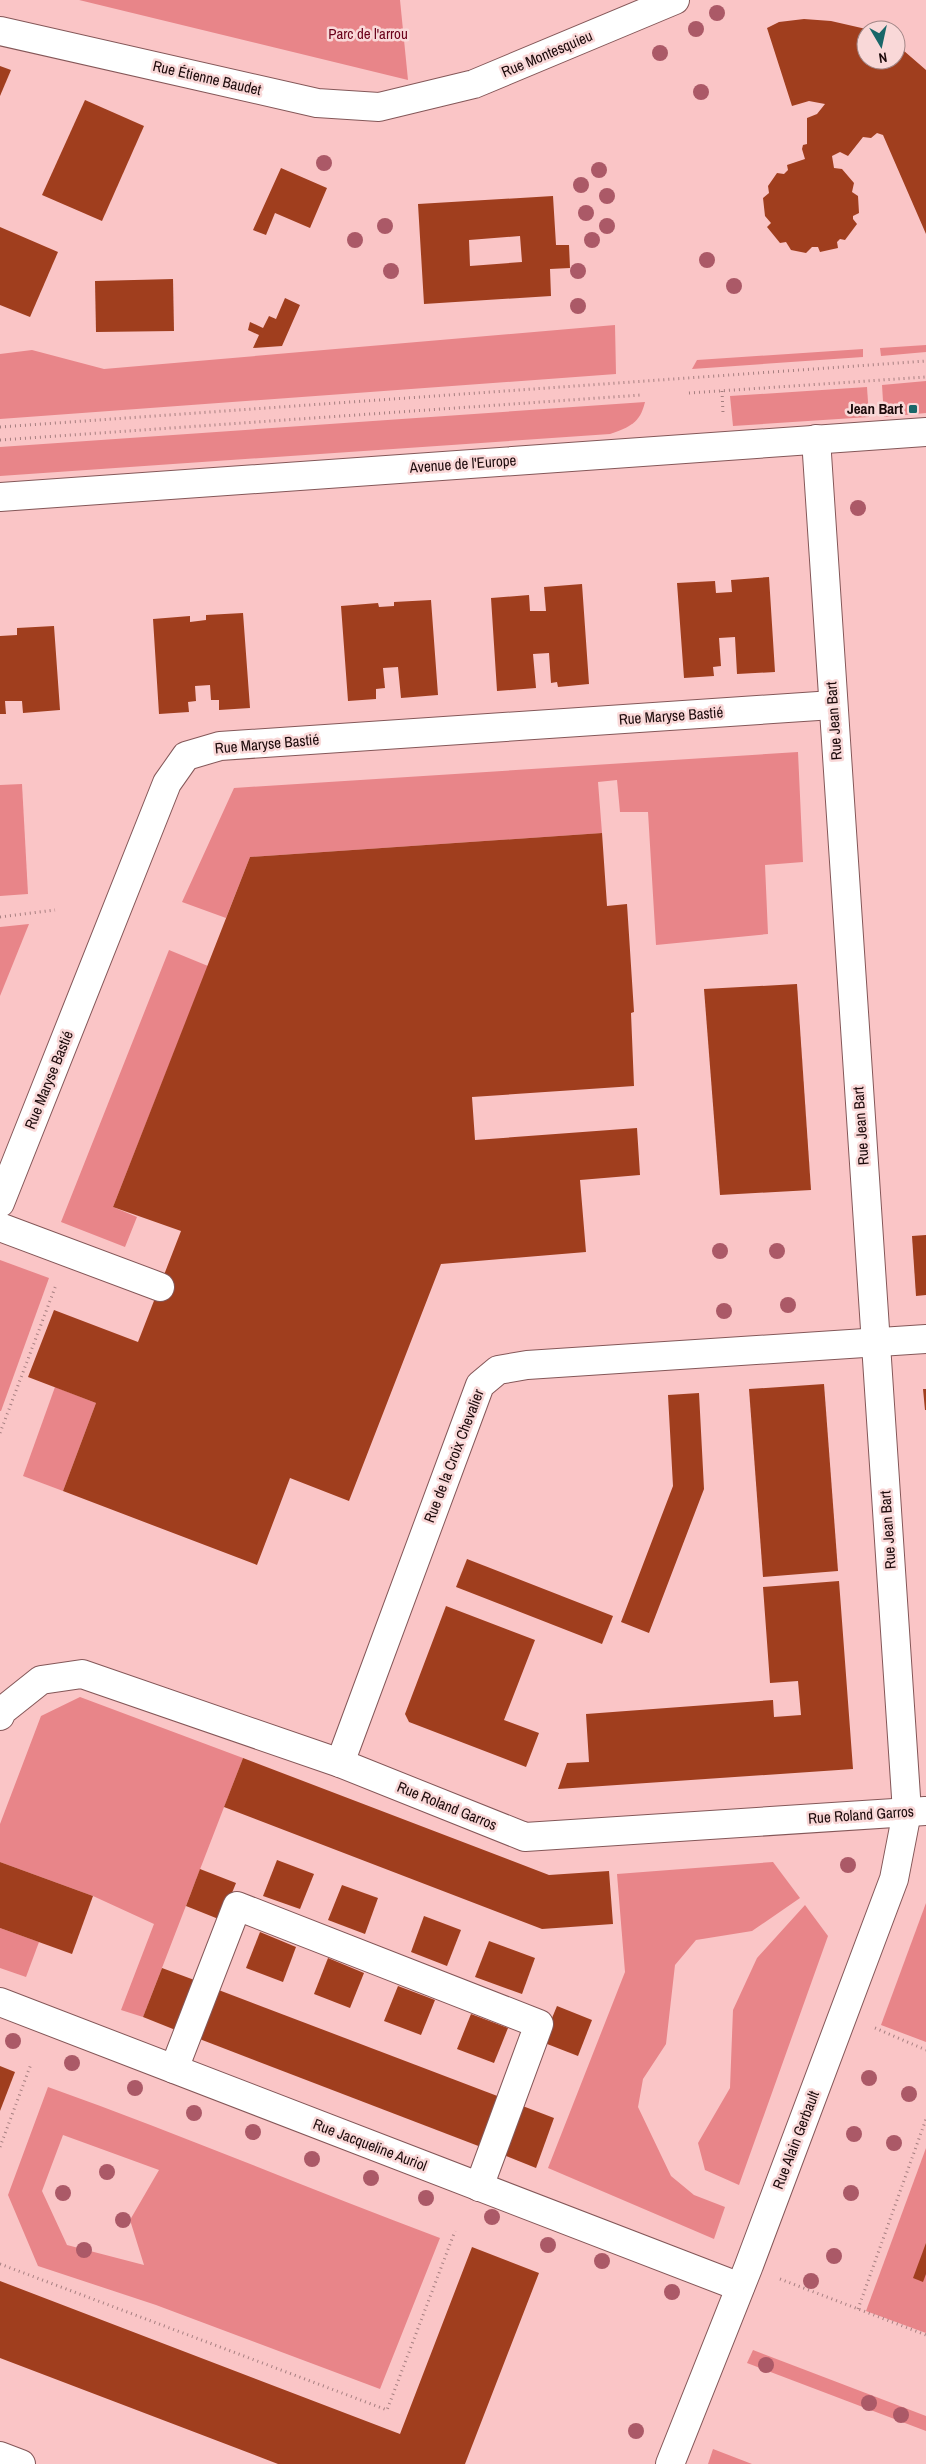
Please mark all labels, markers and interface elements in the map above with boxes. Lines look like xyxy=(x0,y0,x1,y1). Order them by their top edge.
north arrow xyxy=(856,20,906,70)
park label: Parc de l'arrou xyxy=(328,23,408,44)
street label: Rue Montesquieu xyxy=(498,25,596,82)
text: N xyxy=(878,48,889,67)
street label: Rue Étienne Baudet xyxy=(151,55,264,100)
place label: Jean Bart xyxy=(847,398,903,419)
marker: Jean Bart xyxy=(907,403,919,415)
street label: Avenue de l'Europe xyxy=(408,449,517,478)
street label: Rue Jean Bart xyxy=(820,681,847,761)
street label: Rue Maryse Bastié xyxy=(618,701,724,730)
street label: Rue Maryse Bastié xyxy=(214,728,320,759)
street label: Rue Maryse Bastié xyxy=(19,1027,78,1132)
street label: Rue Jean Bart xyxy=(847,1086,874,1166)
street label: Rue de la Croix Chevalier xyxy=(418,1386,489,1526)
street label: Rue Jean Bart xyxy=(874,1490,901,1570)
street label: Rue Roland Garros xyxy=(394,1776,500,1835)
street label: Rue Roland Garros xyxy=(807,1800,915,1829)
street label: Rue Alain Gerbault xyxy=(767,2087,824,2192)
street label: Rue Jacqueline Auriol xyxy=(310,2113,430,2176)

